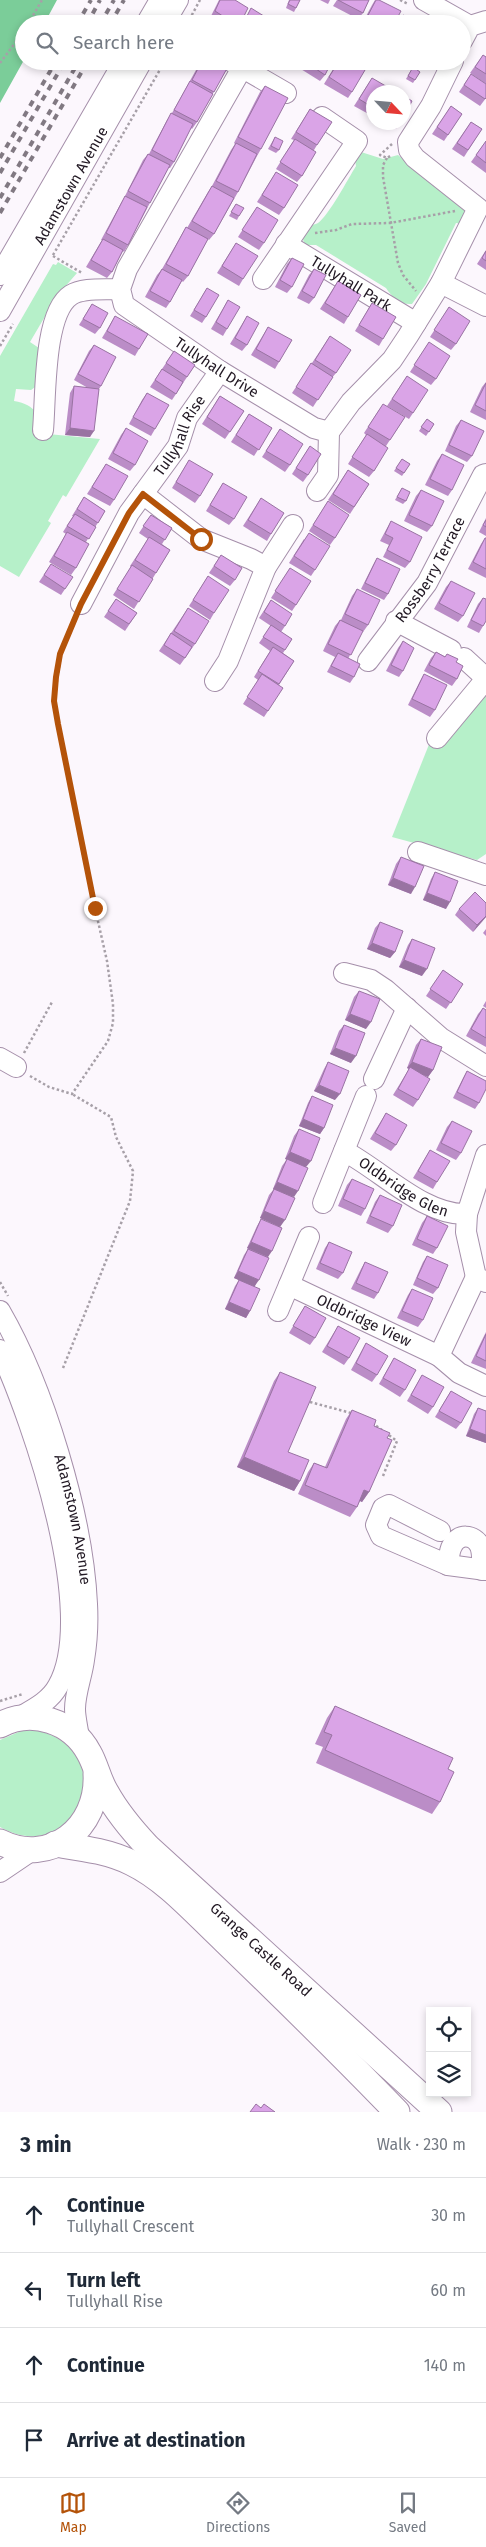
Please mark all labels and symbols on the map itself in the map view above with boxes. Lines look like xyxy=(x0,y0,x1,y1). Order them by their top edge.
north arrow xyxy=(366,85,411,130)
street label: Adamstown Avenue xyxy=(30,124,112,248)
street label: Tullyhall Park xyxy=(307,252,395,315)
street label: Tullyhall Drive xyxy=(171,333,262,401)
street label: Tullyhall Rise xyxy=(150,392,209,479)
street label: Rossberry Terrace xyxy=(391,513,469,626)
route start xyxy=(190,528,213,551)
route end xyxy=(84,897,107,920)
street label: Oldbridge Glen xyxy=(355,1153,451,1221)
street label: Oldbridge View xyxy=(313,1290,414,1351)
street label: Adamstown Avenue xyxy=(50,1452,95,1586)
street label: Grange Castle Road xyxy=(206,1899,315,2001)

